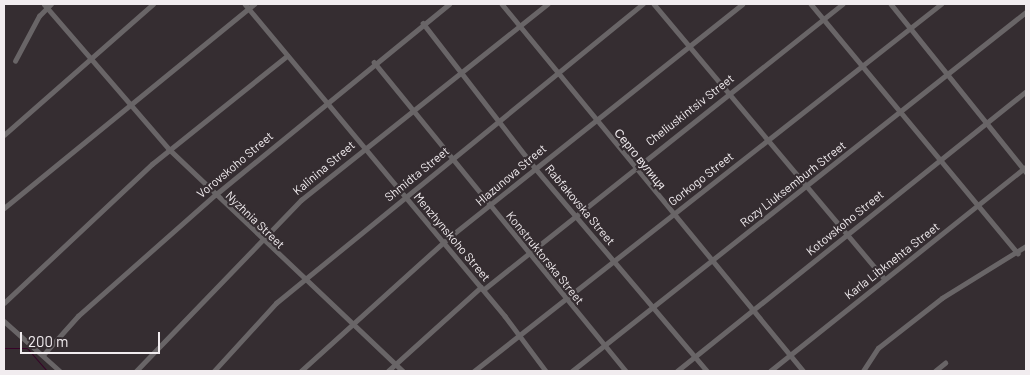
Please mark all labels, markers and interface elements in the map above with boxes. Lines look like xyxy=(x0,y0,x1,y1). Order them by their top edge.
street label: Cheliuskintsiv Street xyxy=(643,71,737,149)
street label: Серго вулиця xyxy=(611,126,669,192)
street label: Vorovskoho Street xyxy=(194,129,276,201)
street label: Kalinina Street xyxy=(290,138,358,198)
street label: Rozy Liuksemburh Street xyxy=(737,138,849,230)
street label: Hlazunova Street xyxy=(473,141,549,209)
street label: Shmidta Street xyxy=(382,144,452,204)
street label: Gorkogo Street xyxy=(666,149,736,209)
street label: Rabfakovska Street xyxy=(542,162,618,248)
street label: Kotovskoho Street xyxy=(803,187,887,259)
street label: Nyzhnia Street xyxy=(223,188,287,252)
street label: Menzhynskoho Street xyxy=(411,190,493,284)
street label: Konstruktorska Street xyxy=(503,209,587,307)
street label: Karla Libknehta Street xyxy=(842,219,942,303)
scale bar xyxy=(22,322,162,354)
text: 200 m xyxy=(28,332,68,350)

